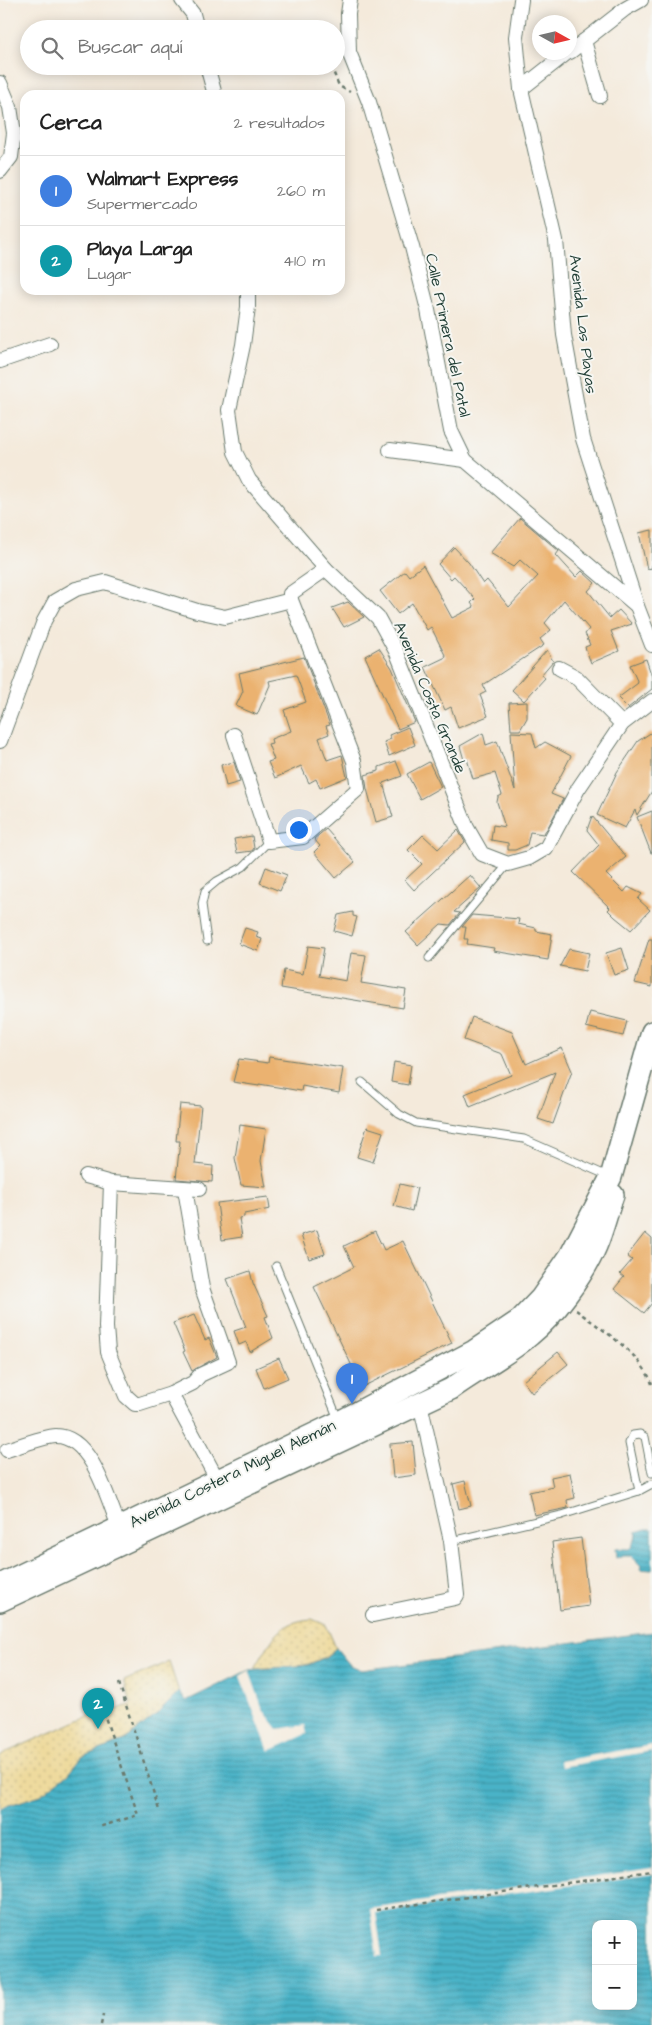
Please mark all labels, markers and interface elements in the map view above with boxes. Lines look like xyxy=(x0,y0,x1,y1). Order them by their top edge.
north arrow xyxy=(532,15,577,60)
search box xyxy=(20,20,345,75)
icon: search xyxy=(38,34,66,62)
text: Buscar aquí xyxy=(78,34,182,61)
text: Cerca xyxy=(40,108,102,137)
text: 2 resultados xyxy=(233,112,325,134)
text: Walmart Express xyxy=(87,166,238,193)
text: 1 xyxy=(55,180,57,202)
text: 260 m xyxy=(277,180,325,202)
text: Supermercado xyxy=(87,193,197,215)
text: Playa Larga xyxy=(87,236,192,263)
text: 2 xyxy=(51,250,61,272)
text: 410 m xyxy=(283,250,325,272)
street label: Calle Primera del Patal xyxy=(420,251,476,419)
street label: Avenida Las Playas xyxy=(563,253,602,395)
text: Lugar xyxy=(87,263,131,285)
street label: Avenida Costa Grande xyxy=(388,618,472,777)
your location xyxy=(286,817,312,843)
pin: 1 xyxy=(336,1363,368,1404)
street label: Avenida Costera Miguel Alemán xyxy=(126,1414,340,1534)
pin: 2 xyxy=(82,1688,114,1729)
map controls xyxy=(592,1920,637,2010)
button: + xyxy=(592,1920,637,1965)
button: − xyxy=(592,1965,637,2010)

